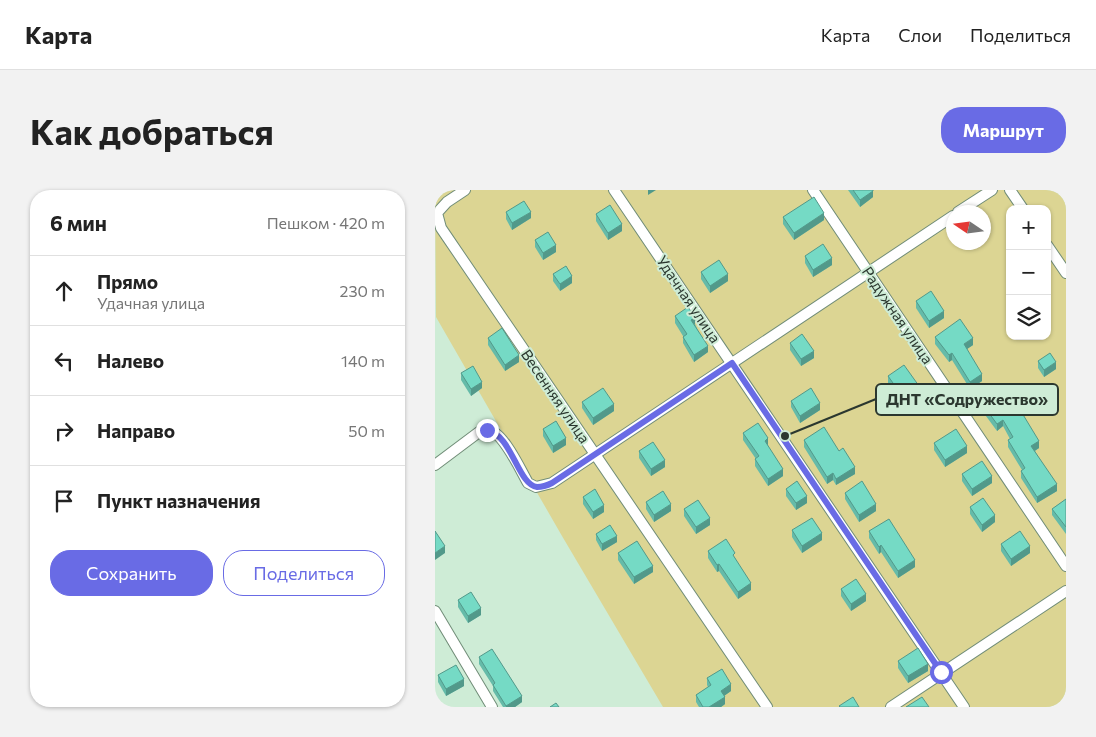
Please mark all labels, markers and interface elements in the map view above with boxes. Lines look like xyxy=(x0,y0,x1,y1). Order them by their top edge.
text: Карта xyxy=(25,20,92,49)
text: Карта xyxy=(821,24,870,46)
text: Слои xyxy=(898,24,942,46)
text: Поделиться xyxy=(970,24,1071,46)
button: Маршрут xyxy=(941,107,1066,153)
text: Как добраться xyxy=(30,109,274,152)
north arrow xyxy=(946,205,991,250)
map controls xyxy=(1006,205,1051,340)
button: + xyxy=(1006,205,1051,250)
text: 6 мин xyxy=(50,210,107,235)
text: Пешком · 420 m xyxy=(267,213,385,232)
button: − xyxy=(1006,250,1051,295)
street label: Удачная улица xyxy=(653,252,725,346)
street label: Радужная улица xyxy=(859,263,937,367)
text: Прямо xyxy=(97,270,158,293)
icon: ahead xyxy=(50,277,78,305)
text: 230 m xyxy=(340,281,385,300)
text: Удачная улица xyxy=(97,293,205,312)
button: layers xyxy=(1006,295,1051,340)
street label: Весенняя улица xyxy=(518,345,594,447)
icon: left xyxy=(50,347,78,375)
text: Налево xyxy=(97,349,164,372)
text: 140 m xyxy=(341,351,385,370)
callout: ДНТ «Содружество» xyxy=(876,384,1058,415)
text: ДНТ «Содружество» xyxy=(886,389,1048,408)
icon: right xyxy=(50,417,78,445)
text: Направо xyxy=(97,419,175,442)
route end xyxy=(476,419,499,442)
text: 50 m xyxy=(348,421,385,440)
icon: arrive xyxy=(50,487,78,515)
text: Пункт назначения xyxy=(97,489,260,512)
button: Сохранить xyxy=(50,550,213,596)
button: Поделиться xyxy=(223,550,385,596)
route start xyxy=(930,661,953,684)

